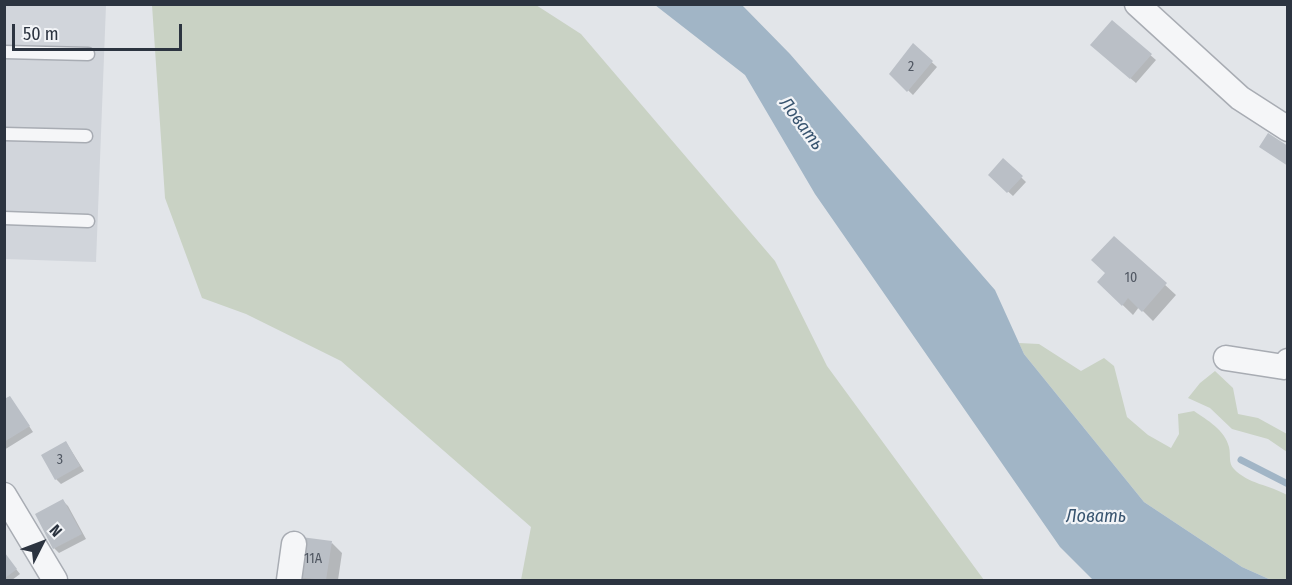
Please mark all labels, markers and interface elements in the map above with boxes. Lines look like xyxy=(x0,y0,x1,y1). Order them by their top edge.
scale bar xyxy=(15,12,184,50)
text: 50 m xyxy=(23,23,59,45)
house number: 2 xyxy=(908,59,914,75)
water label: Ловать xyxy=(774,94,828,154)
house number: 10 xyxy=(1125,270,1137,286)
house number: 3 xyxy=(57,452,63,468)
water label: Ловать xyxy=(1066,506,1126,528)
north arrow xyxy=(12,513,72,573)
text: N xyxy=(45,521,66,541)
house number: 11А xyxy=(304,551,322,567)

